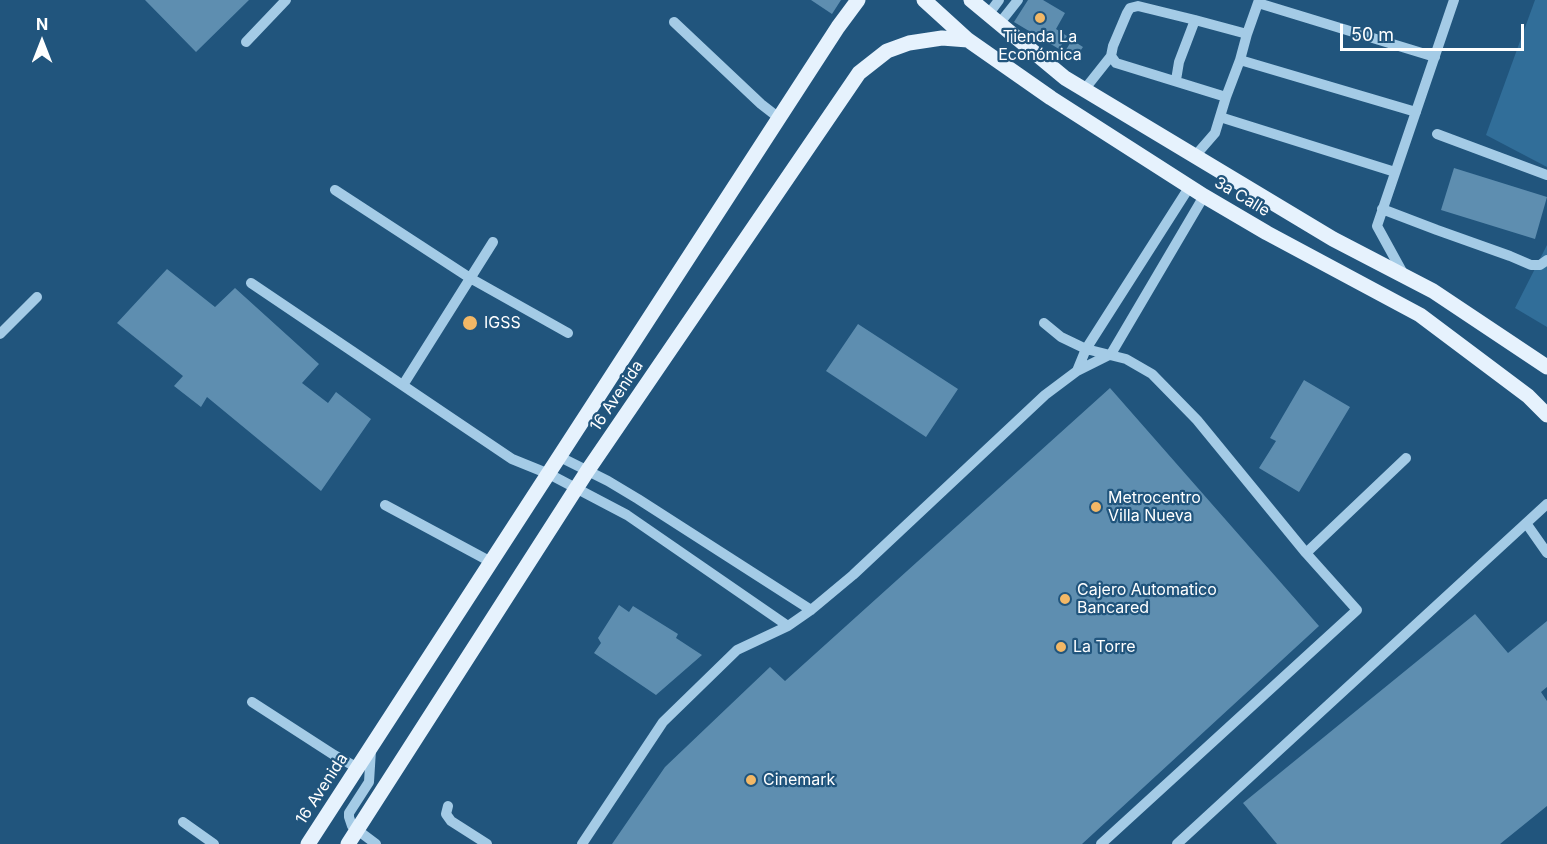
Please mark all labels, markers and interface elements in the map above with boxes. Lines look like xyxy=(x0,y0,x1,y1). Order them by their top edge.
marker: Tienda La Económica xyxy=(1033,11,1047,25)
north arrow xyxy=(12,12,72,72)
scale bar xyxy=(1343,12,1528,50)
text: N xyxy=(36,14,48,34)
text: 50 m xyxy=(1351,24,1394,45)
place label: Tienda La Económica xyxy=(998,27,1082,65)
street label: 3a Calle xyxy=(1211,173,1273,221)
place label: IGSS xyxy=(484,313,521,333)
marker: IGSS xyxy=(461,314,479,332)
street label: 16 Avenida xyxy=(586,357,648,435)
place label: Metrocentro Villa Nueva xyxy=(1108,488,1201,526)
marker: Metrocentro Villa Nueva xyxy=(1089,500,1103,514)
place label: Cajero Automatico Bancared xyxy=(1077,580,1217,618)
marker: Cajero Automatico Bancared xyxy=(1058,592,1072,606)
place label: La Torre xyxy=(1073,637,1136,657)
marker: La Torre xyxy=(1054,640,1068,654)
street label: 16 Avenida xyxy=(292,750,352,828)
place label: Cinemark xyxy=(763,770,835,790)
marker: Cinemark xyxy=(744,773,758,787)

